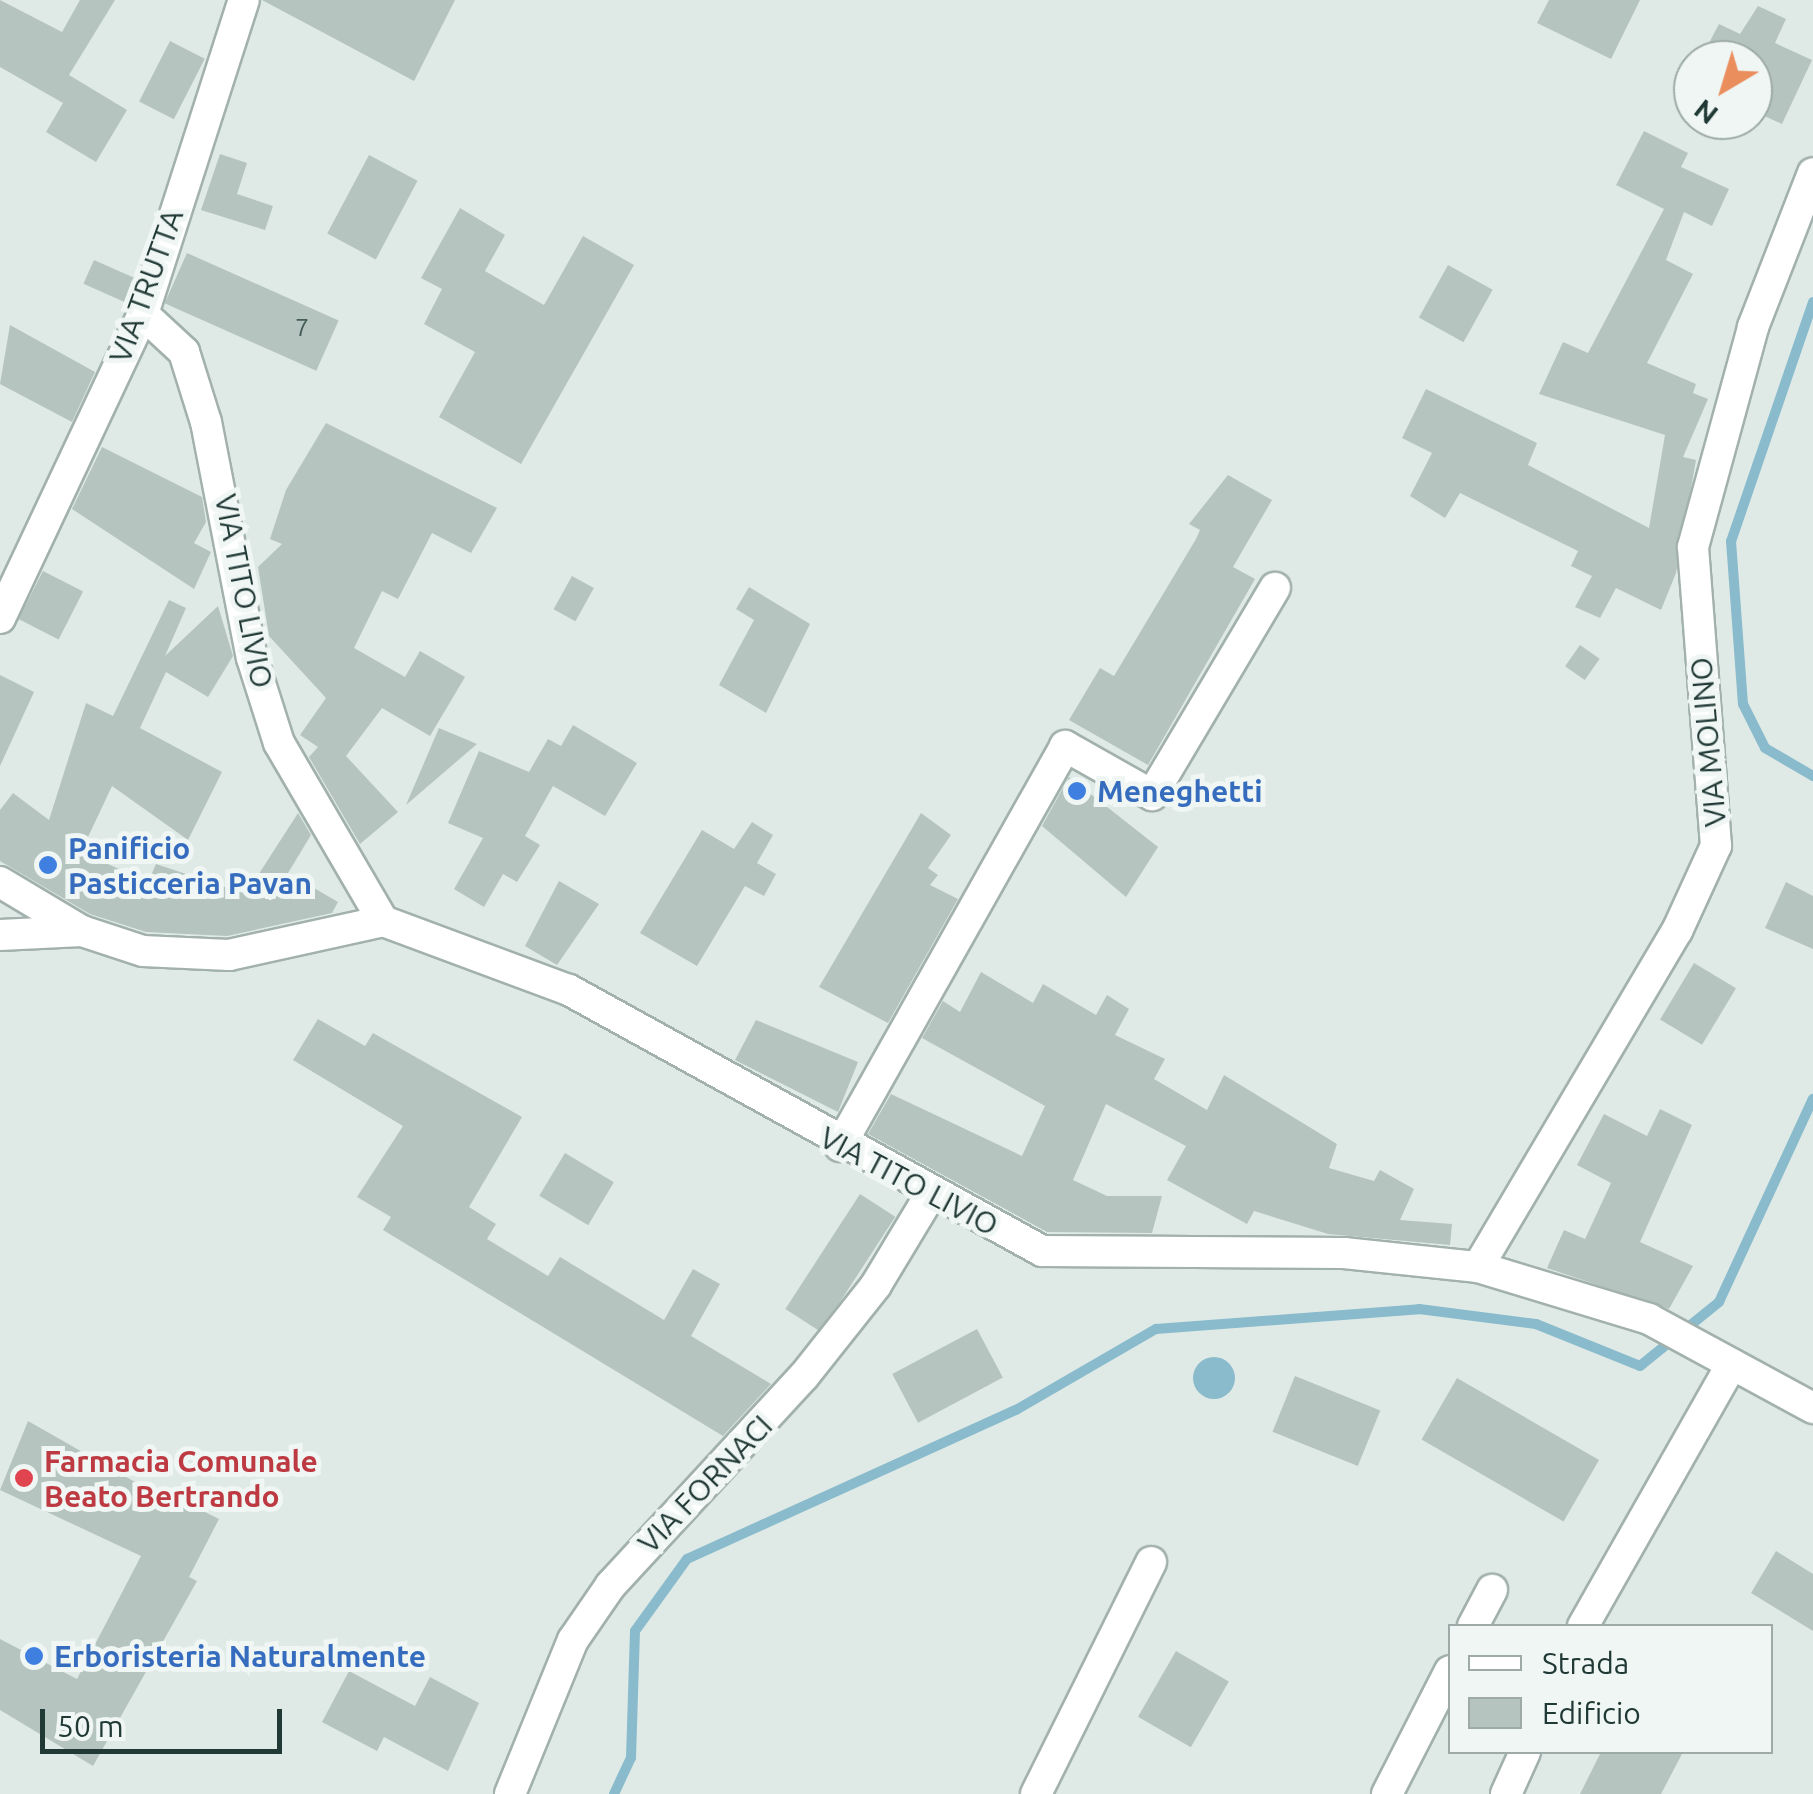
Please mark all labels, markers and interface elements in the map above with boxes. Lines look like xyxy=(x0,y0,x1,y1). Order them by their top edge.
north arrow xyxy=(1673,40,1773,140)
text: N xyxy=(1688,94,1723,131)
street label: VIA TRUTTA xyxy=(102,204,190,368)
house number: 7 xyxy=(295,312,309,342)
street label: VIA TITO LIVIO xyxy=(208,491,280,691)
street label: VIA MOLINO xyxy=(1683,656,1733,828)
place label: Meneghetti xyxy=(1097,773,1263,809)
marker: Meneghetti xyxy=(1066,780,1088,802)
place label: Panificio Pasticceria Pavan xyxy=(68,830,312,900)
marker: Panificio Pasticceria Pavan xyxy=(37,854,59,876)
street label: VIA TITO LIVIO xyxy=(814,1119,1004,1243)
street label: VIA FORNACI xyxy=(630,1408,780,1560)
place label: Farmacia Comunale Beato Bertrando xyxy=(44,1443,318,1514)
marker: Farmacia Comunale Beato Bertrando xyxy=(13,1467,35,1489)
legend xyxy=(1448,1624,1773,1754)
place label: Erboristeria Naturalmente xyxy=(54,1638,426,1674)
marker: Erboristeria Naturalmente xyxy=(23,1645,45,1667)
text: Strada xyxy=(1542,1646,1629,1680)
scale bar xyxy=(45,1689,288,1751)
text: Edificio xyxy=(1542,1696,1641,1730)
text: 50 m xyxy=(57,1709,124,1743)

